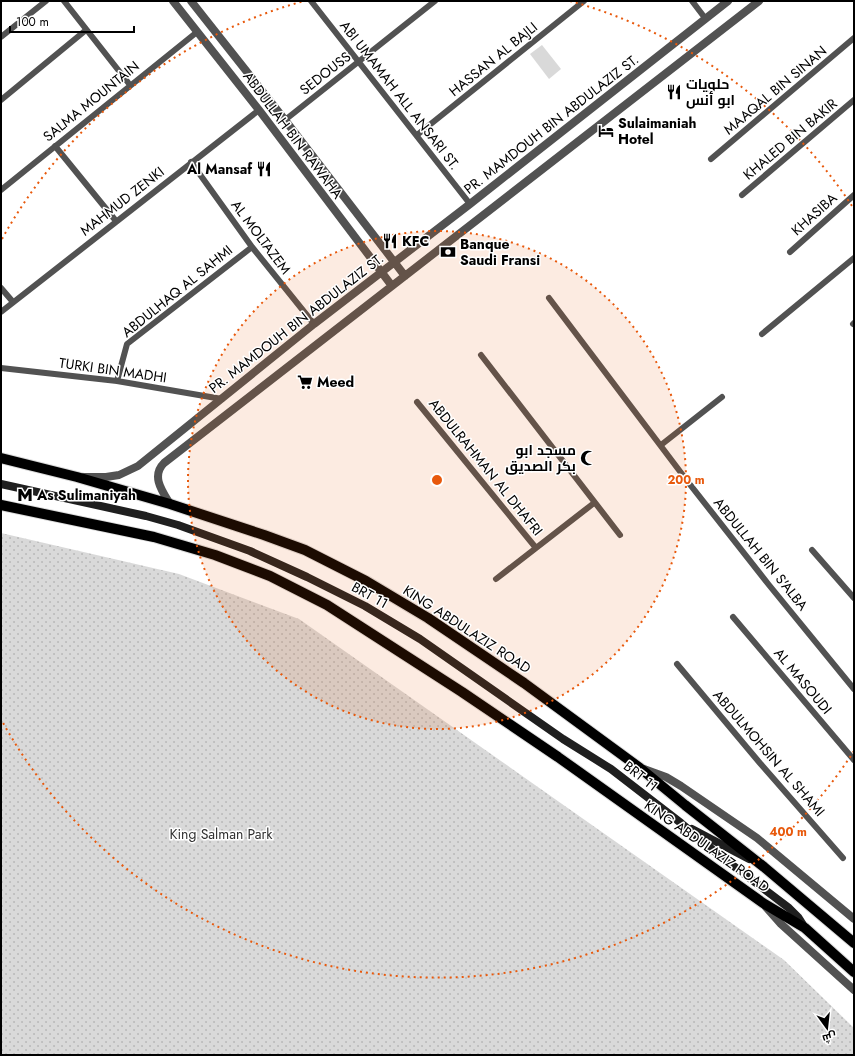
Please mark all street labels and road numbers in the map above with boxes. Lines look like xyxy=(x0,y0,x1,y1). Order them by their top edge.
street label: ABI UMAMAH ALL ANSARI ST. xyxy=(335,16,465,174)
street label: HASSAN AL BAJLI xyxy=(445,17,541,101)
street label: MAAQAL BIN SINAN xyxy=(719,41,831,139)
street label: SEDOUSS xyxy=(295,46,355,99)
street label: PR. MAMDOUH BIN ABDULAZIZ ST. xyxy=(459,49,643,199)
street label: SALMA MOUNTAIN xyxy=(39,56,143,146)
street label: ABDULLAH BIN RAWAHA xyxy=(238,67,348,203)
street label: KHALED BIN BAKIR xyxy=(739,94,841,184)
street label: MAHMUD ZENKI xyxy=(76,162,168,240)
street label: KHASIBA xyxy=(787,188,842,240)
street label: AL MOLTAZEM xyxy=(226,196,296,278)
street label: ABDULHAQ AL SAHMI xyxy=(117,240,237,342)
street label: PR. MAMDOUH BIN ABDULAZIZ ST. xyxy=(204,248,388,398)
street label: TURKI BIN MADHI xyxy=(58,353,168,387)
street label: ABDULRAHMAN AL DHAFRI xyxy=(424,394,548,540)
street label: ABDULLAH BIN S'ALBA xyxy=(709,493,813,615)
street label: BRT 11 xyxy=(348,577,392,613)
street label: KING ABDULAZIZ ROAD xyxy=(399,580,535,678)
street label: AL MASOUDI xyxy=(769,644,837,718)
street label: ABDULMOHSIN AL SHAMI xyxy=(708,685,830,821)
street label: BRT 11 xyxy=(619,756,663,796)
street label: KING ABDULAZIZ ROAD xyxy=(640,795,774,897)

